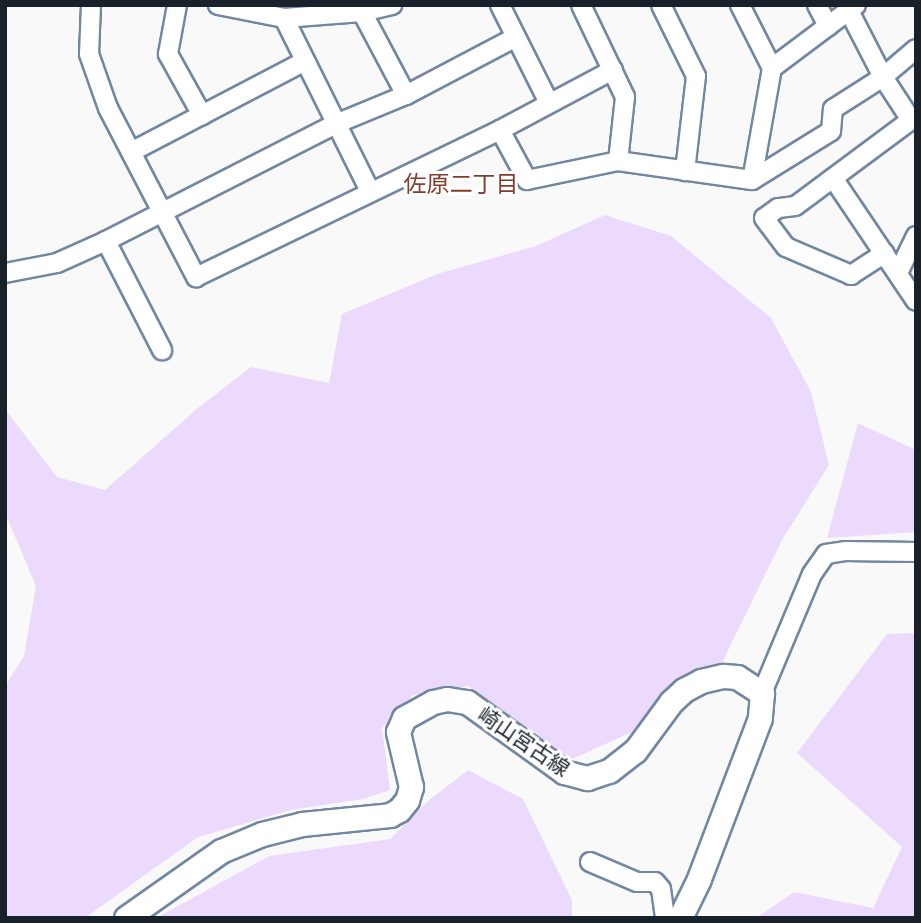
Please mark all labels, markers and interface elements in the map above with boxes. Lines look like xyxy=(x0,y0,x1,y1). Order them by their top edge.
district label: 佐原二丁目 xyxy=(404,169,518,197)
street label: 崎山宮古線 xyxy=(473,701,575,781)

